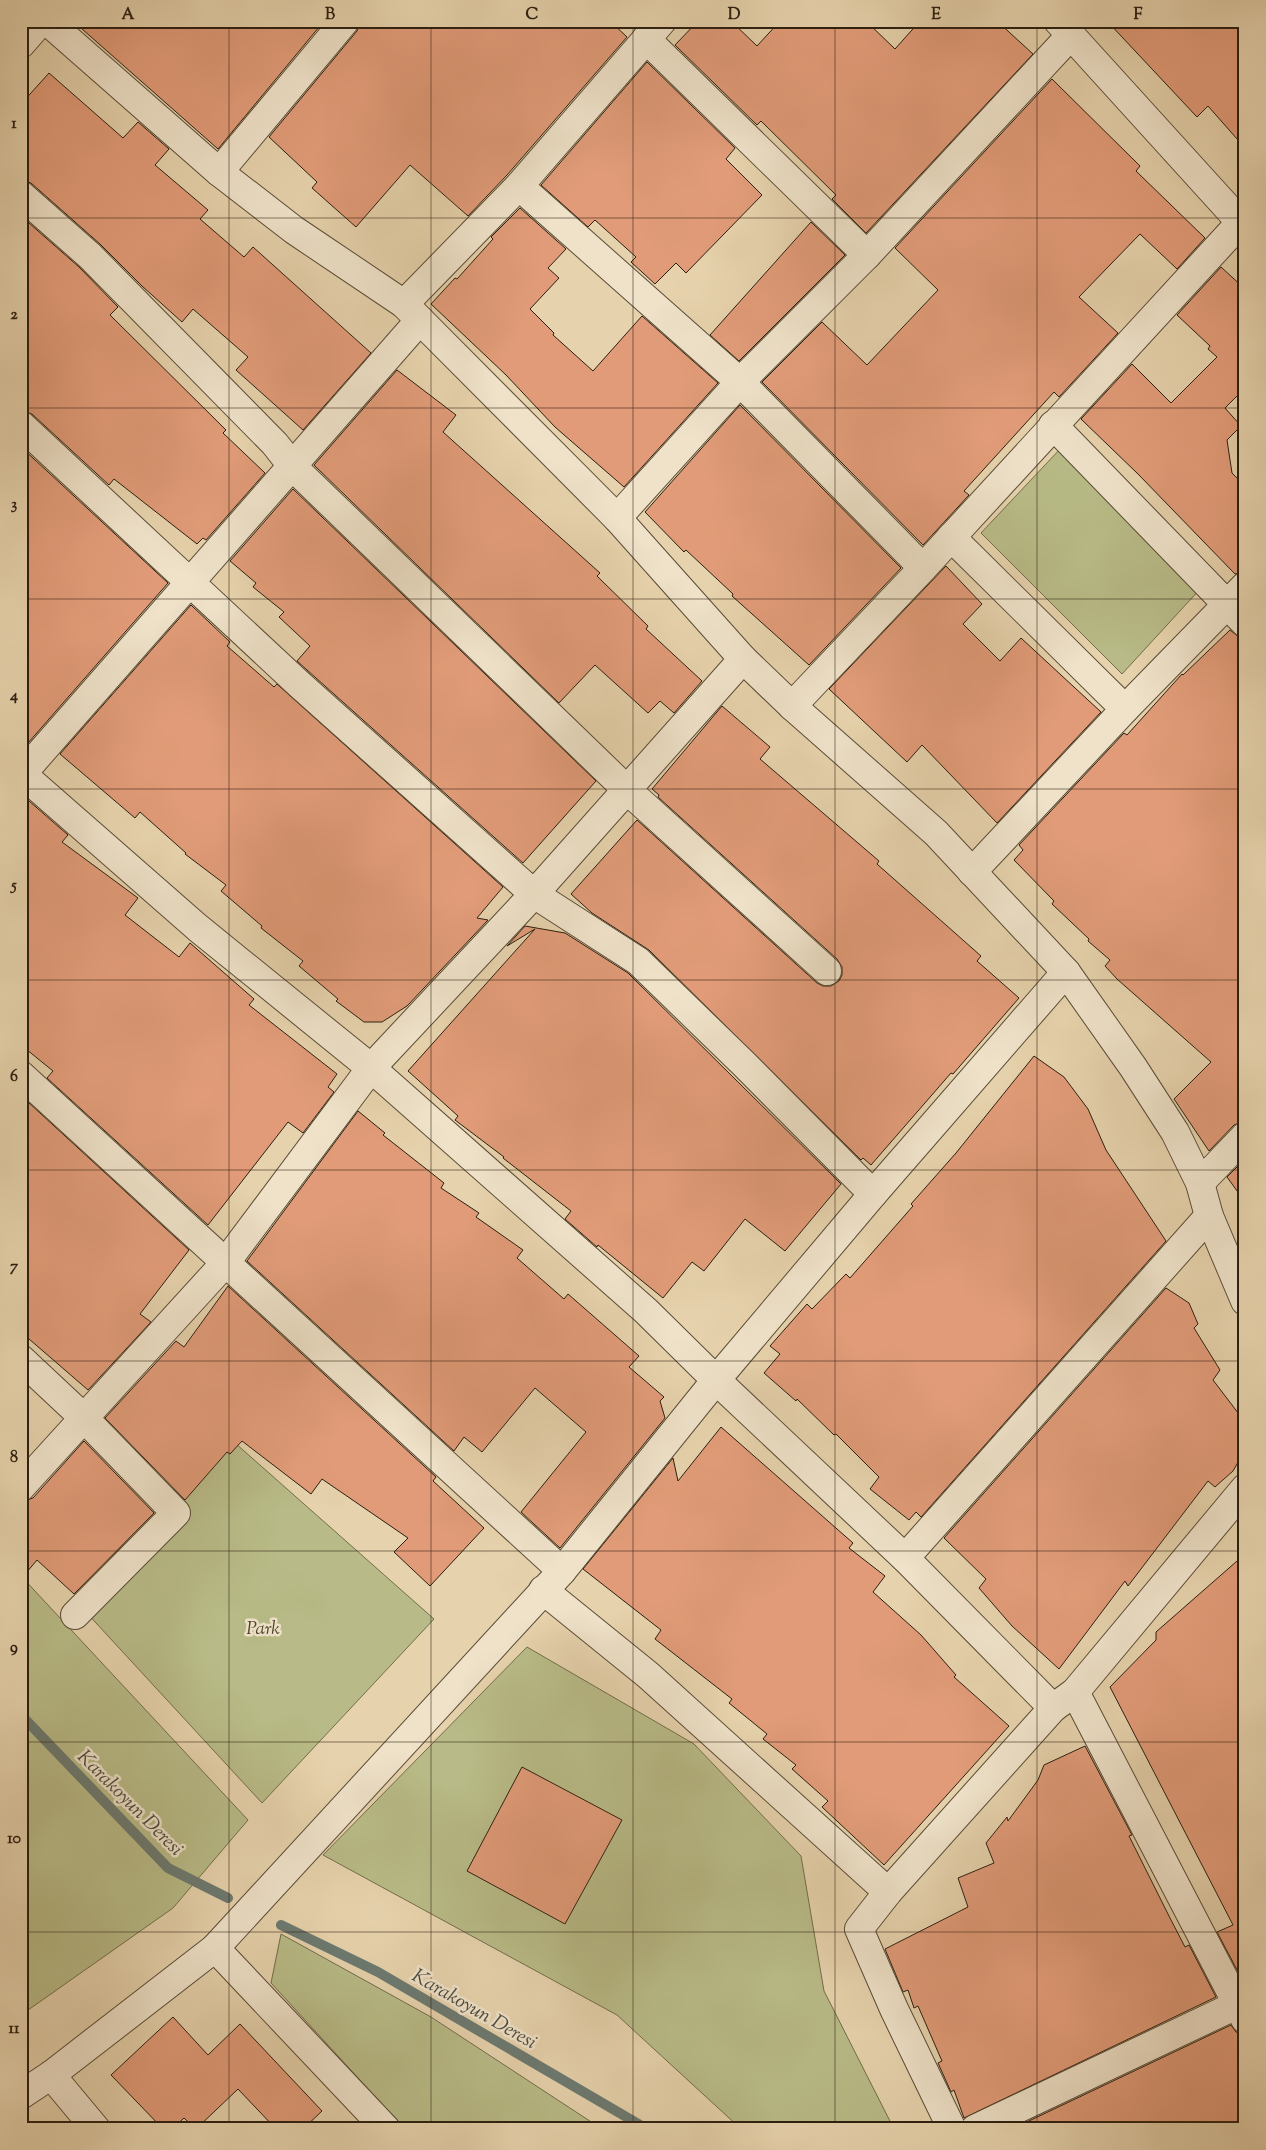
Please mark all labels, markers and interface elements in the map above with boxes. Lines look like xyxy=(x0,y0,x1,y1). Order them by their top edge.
text: A xyxy=(122,4,135,27)
text: B xyxy=(325,4,335,27)
text: C xyxy=(526,4,539,27)
text: D xyxy=(728,4,741,27)
text: E xyxy=(931,4,941,27)
text: F xyxy=(1134,4,1143,27)
text: 1 xyxy=(11,113,17,136)
text: 2 xyxy=(10,304,18,327)
text: 3 xyxy=(11,494,18,517)
text: 4 xyxy=(9,685,18,708)
text: 5 xyxy=(9,875,17,898)
text: 6 xyxy=(10,1066,18,1089)
text: 7 xyxy=(10,1256,19,1279)
text: 8 xyxy=(10,1447,18,1470)
park label: Park xyxy=(246,1616,280,1643)
text: 9 xyxy=(10,1637,18,1660)
water label: Karakoyun Deresi xyxy=(69,1744,189,1864)
text: 10 xyxy=(7,1828,21,1851)
water label: Karakoyun Deresi xyxy=(406,1963,542,2058)
text: 11 xyxy=(9,2018,20,2041)

